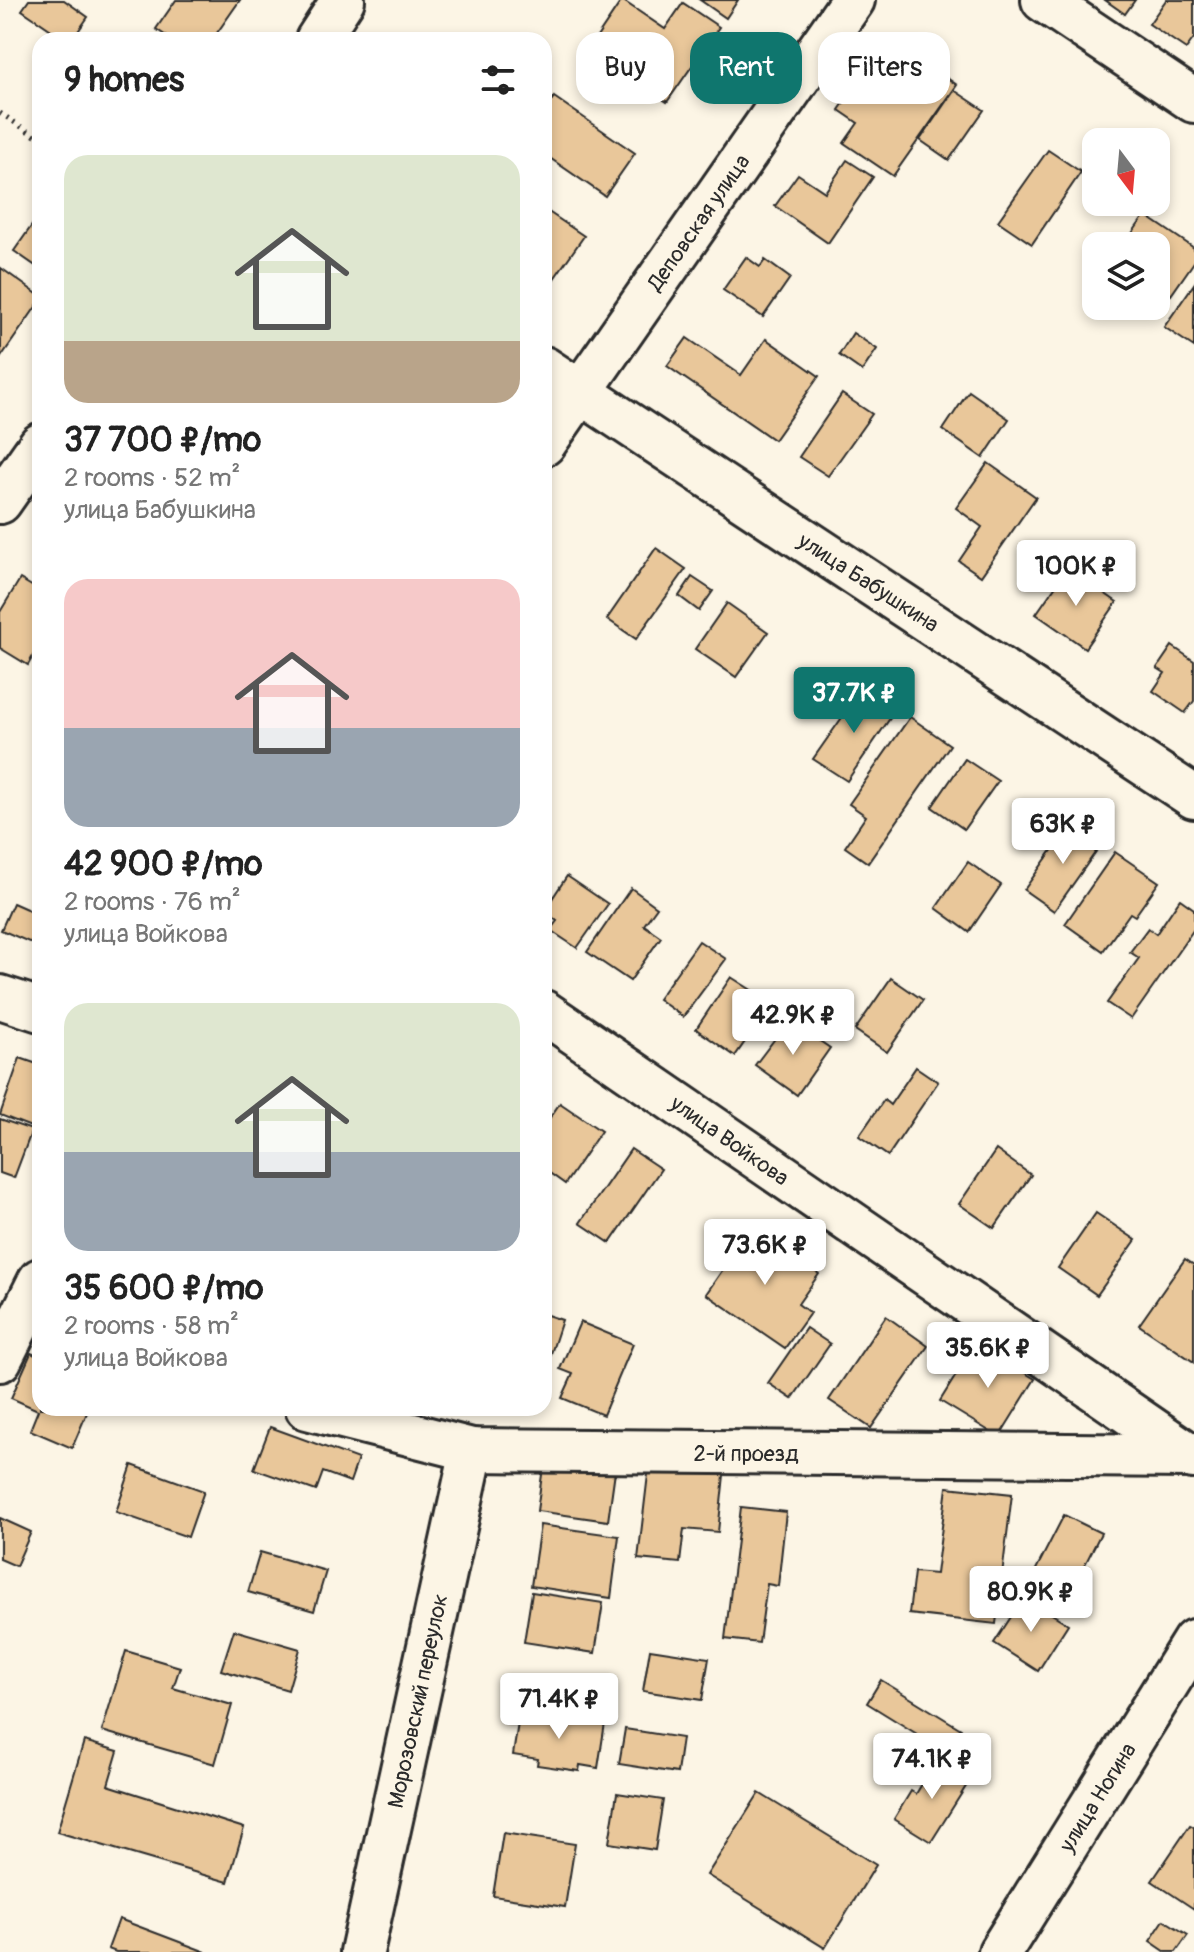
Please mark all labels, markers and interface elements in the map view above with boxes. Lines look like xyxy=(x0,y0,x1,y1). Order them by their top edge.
chip: Buy xyxy=(576,32,674,104)
chip: Rent xyxy=(690,32,802,104)
chip: Filters xyxy=(818,32,950,104)
icon: filters xyxy=(476,58,520,102)
text: 9 homes xyxy=(64,59,184,102)
north arrow xyxy=(1082,128,1170,216)
map controls xyxy=(1082,128,1170,320)
street label: Деповская улица xyxy=(641,149,756,297)
icon: home xyxy=(220,207,364,351)
button: layers xyxy=(1082,232,1170,320)
text: 37 700 ₽/mo xyxy=(64,419,261,462)
text: 2 rooms · 52 m² xyxy=(64,462,240,494)
text: улица Бабушкина xyxy=(64,494,256,526)
street label: улица Бабушкина xyxy=(792,526,944,639)
pin: 100K ₽ xyxy=(1011,540,1141,608)
text: 100K ₽ xyxy=(1035,550,1117,582)
icon: home xyxy=(220,631,364,775)
pin: 37.7K ₽ xyxy=(780,667,928,735)
text: 37.7K ₽ xyxy=(812,677,896,709)
pin: 63K ₽ xyxy=(1007,798,1119,866)
text: 63K ₽ xyxy=(1030,808,1096,840)
text: 42 900 ₽/mo xyxy=(64,843,263,886)
text: 2 rooms · 76 m² xyxy=(64,886,241,918)
text: улица Войкова xyxy=(64,918,228,950)
pin: 42.9K ₽ xyxy=(719,989,867,1057)
text: 42.9K ₽ xyxy=(750,999,836,1031)
icon: home xyxy=(220,1055,364,1199)
street label: улица Войкова xyxy=(664,1089,794,1192)
pin: 73.6K ₽ xyxy=(691,1219,839,1287)
text: 73.6K ₽ xyxy=(722,1229,808,1261)
text: 35 600 ₽/mo xyxy=(64,1267,263,1310)
text: 2 rooms · 58 m² xyxy=(64,1310,239,1342)
pin: 35.6K ₽ xyxy=(914,1322,1062,1390)
text: 35.6K ₽ xyxy=(945,1332,1031,1364)
text: улица Войкова xyxy=(64,1342,228,1374)
street label: 2-й проезд xyxy=(693,1440,799,1468)
pin: 80.9K ₽ xyxy=(957,1566,1105,1634)
text: 80.9K ₽ xyxy=(988,1576,1074,1608)
street label: Морозовский переулок xyxy=(382,1592,454,1811)
pin: 71.4K ₽ xyxy=(485,1673,633,1741)
text: 71.4K ₽ xyxy=(518,1683,600,1715)
pin: 74.1K ₽ xyxy=(858,1733,1006,1801)
street label: улица Ногина xyxy=(1053,1738,1143,1858)
text: 74.1K ₽ xyxy=(891,1743,973,1775)

